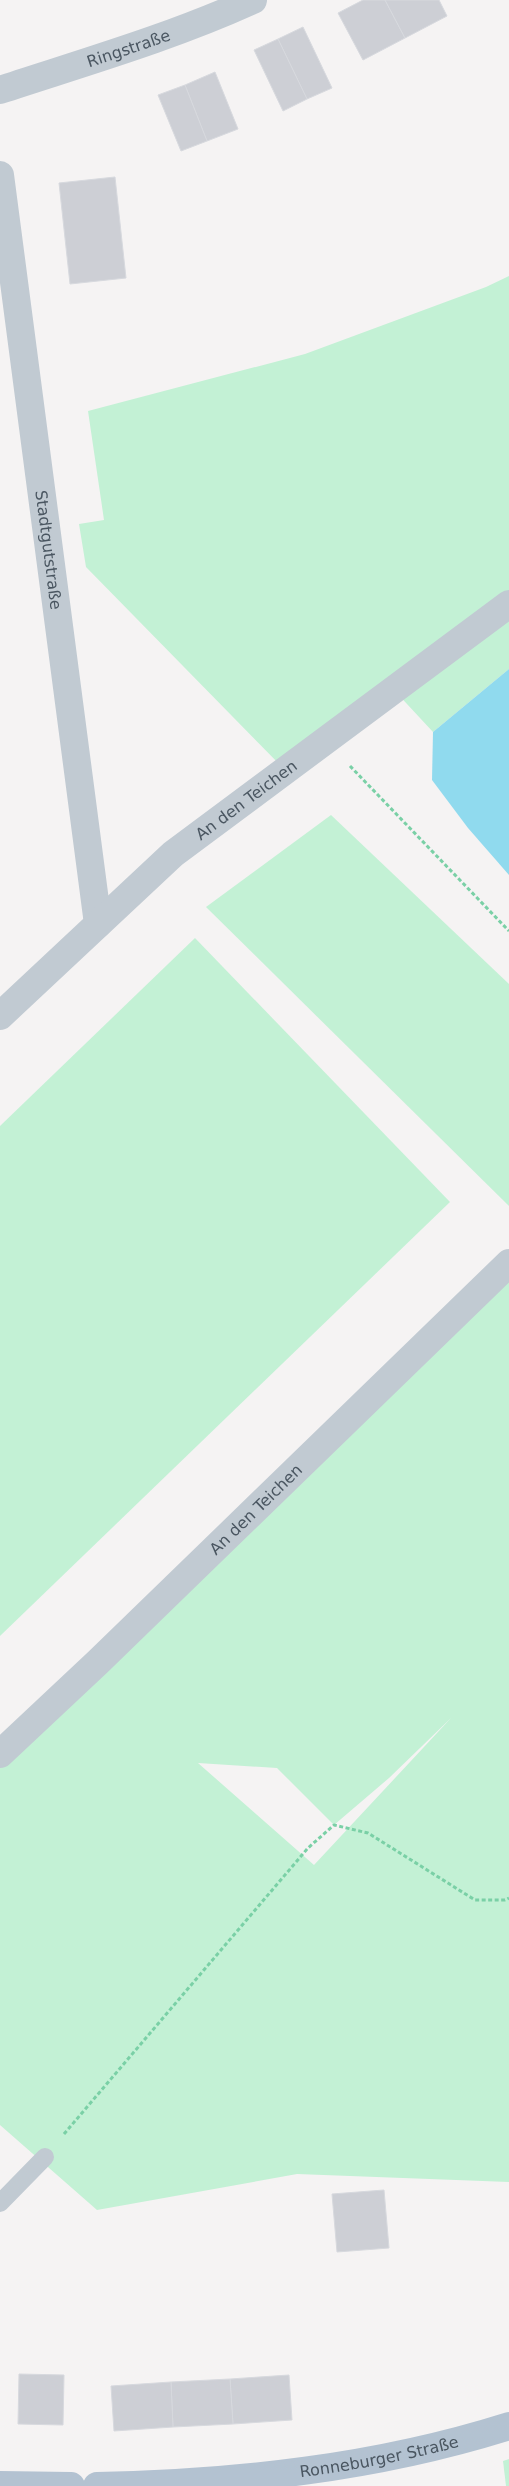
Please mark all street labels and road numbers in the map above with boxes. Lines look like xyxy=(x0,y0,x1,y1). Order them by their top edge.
street label: Ringstraße xyxy=(84,25,173,71)
street label: Stadtgutstraße xyxy=(31,489,66,611)
street label: An den Teichen xyxy=(192,756,301,844)
street label: An den Teichen xyxy=(206,1460,306,1559)
street label: Ronneburger Straße xyxy=(299,2432,461,2481)

